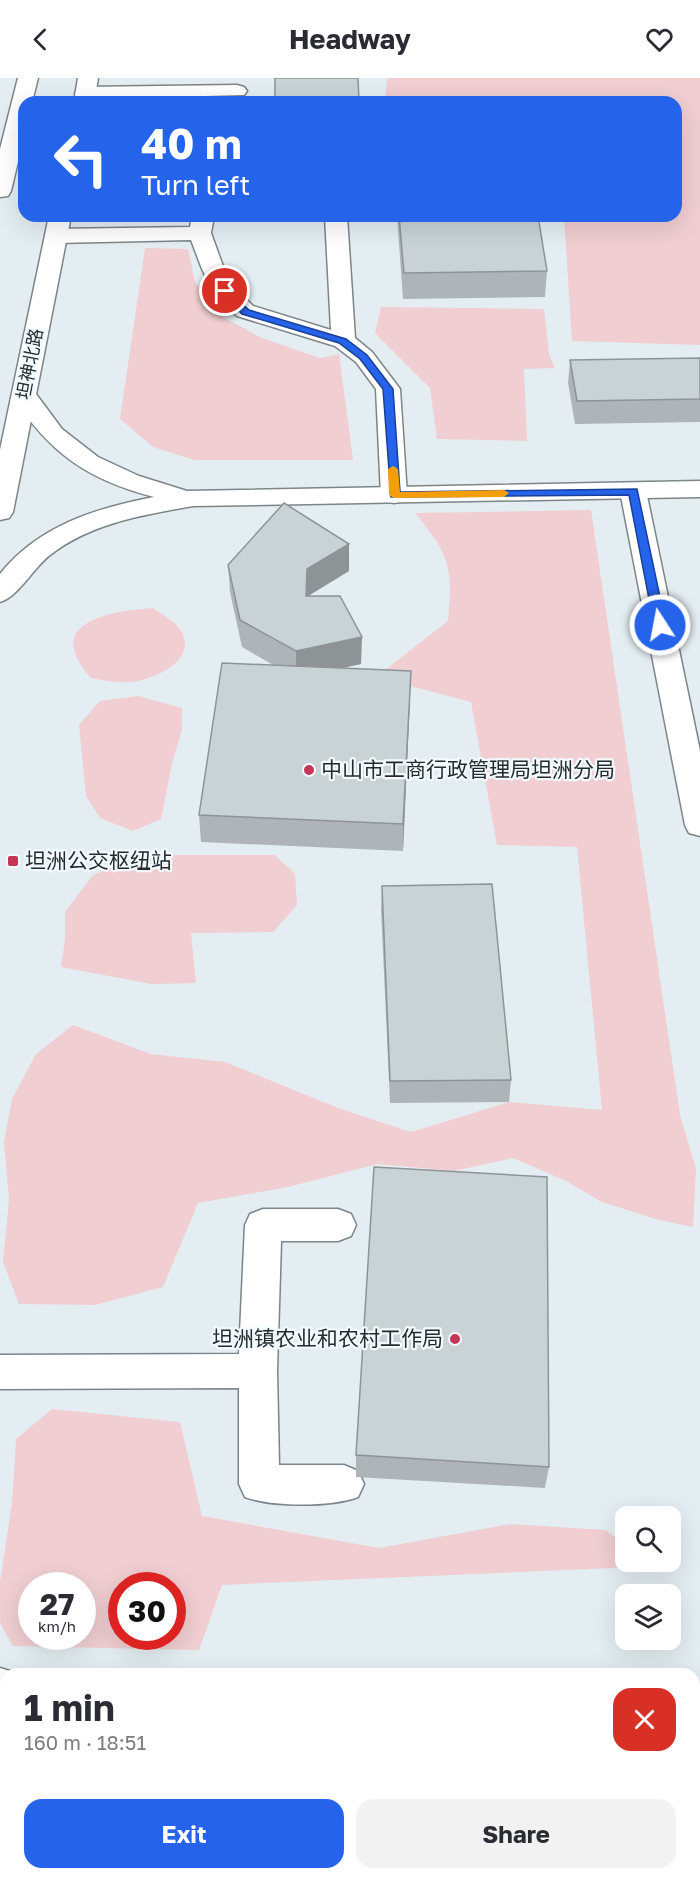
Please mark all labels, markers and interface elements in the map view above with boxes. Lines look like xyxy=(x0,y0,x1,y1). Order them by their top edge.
icon: back xyxy=(24,23,57,56)
text: Headway xyxy=(289,23,411,55)
icon: heart xyxy=(643,23,676,56)
text: 40 m xyxy=(141,118,242,168)
icon: left xyxy=(42,120,120,198)
text: Turn left xyxy=(141,169,250,201)
pin xyxy=(199,265,250,316)
icon: arrive xyxy=(208,274,241,307)
street label: 坦神北路 xyxy=(11,326,47,401)
position arrow xyxy=(628,593,692,657)
place label: 中山市工商行政管理局坦洲分局 xyxy=(321,756,615,782)
marker: 中山市工商行政管理局坦洲分局 xyxy=(302,763,316,777)
place label: 坦洲公交枢纽站 xyxy=(25,847,172,873)
marker: 坦洲公交枢纽站 xyxy=(6,854,20,868)
place label: 坦洲镇农业和农村工作局 xyxy=(212,1325,443,1351)
marker: 坦洲镇农业和农村工作局 xyxy=(448,1332,462,1346)
map controls xyxy=(615,1506,681,1650)
button: search xyxy=(615,1506,681,1572)
speed limit sign: 30 xyxy=(108,1572,186,1650)
button: layers xyxy=(615,1584,681,1650)
text: 27 xyxy=(40,1586,74,1622)
text: km/h xyxy=(38,1617,76,1635)
text: 1 min xyxy=(24,1686,115,1729)
button: close xyxy=(613,1688,676,1751)
text: 160 m · 18:51 xyxy=(24,1730,146,1754)
button: Exit xyxy=(24,1799,344,1868)
button: Share xyxy=(356,1799,676,1868)

